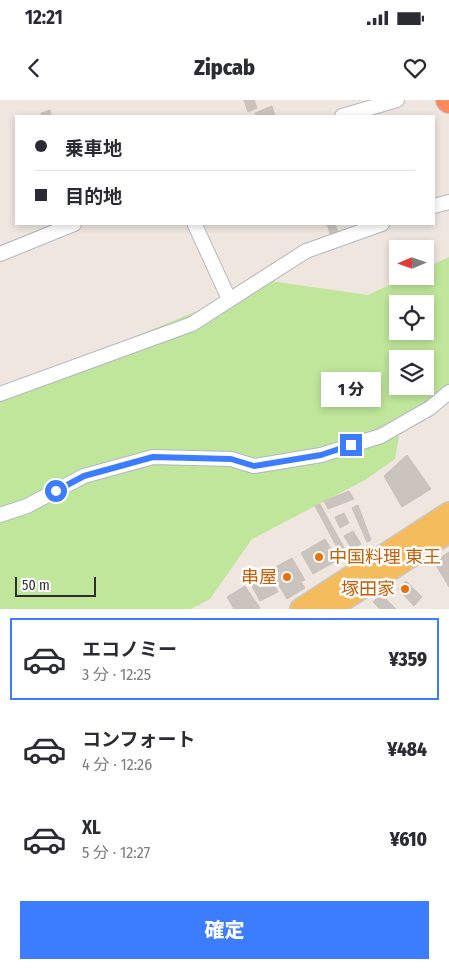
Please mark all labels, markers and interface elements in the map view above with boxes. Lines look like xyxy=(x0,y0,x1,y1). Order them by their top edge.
text: 12:21 xyxy=(25,6,63,29)
icon: back xyxy=(20,54,48,82)
text: Zipcab xyxy=(194,54,255,81)
icon: heart xyxy=(401,54,429,82)
text: 乗車地 xyxy=(65,137,122,160)
text: 目的地 xyxy=(65,185,122,208)
north arrow xyxy=(389,240,434,285)
map controls xyxy=(389,240,434,395)
button: locate xyxy=(389,295,434,340)
button: layers xyxy=(389,350,434,395)
callout: 1 分 xyxy=(321,372,381,408)
text: 1 分 xyxy=(338,380,364,399)
route end xyxy=(340,434,362,456)
route start xyxy=(45,480,67,502)
place label: 中国料理 東王 xyxy=(329,546,441,568)
marker: 中国料理 東王 xyxy=(313,551,325,563)
place label: 串屋 xyxy=(241,566,277,588)
marker: 串屋 xyxy=(281,571,293,583)
scale bar xyxy=(15,574,96,597)
text: 50 m xyxy=(22,577,50,594)
place label: 塚田家 xyxy=(341,578,395,600)
marker: 塚田家 xyxy=(399,583,411,595)
icon: car xyxy=(22,637,67,682)
text: エコノミー xyxy=(82,638,177,661)
text: ¥359 xyxy=(389,648,427,671)
text: 3 分 · 12:25 xyxy=(82,665,151,684)
icon: car xyxy=(22,727,67,772)
text: コンフォート xyxy=(82,728,195,751)
text: ¥484 xyxy=(387,738,427,761)
text: 4 分 · 12:26 xyxy=(82,755,152,774)
text: XL xyxy=(82,816,101,839)
icon: car xyxy=(22,817,67,862)
text: ¥610 xyxy=(390,828,427,851)
text: 5 分 · 12:27 xyxy=(82,843,150,862)
button: 確定 xyxy=(20,901,429,959)

